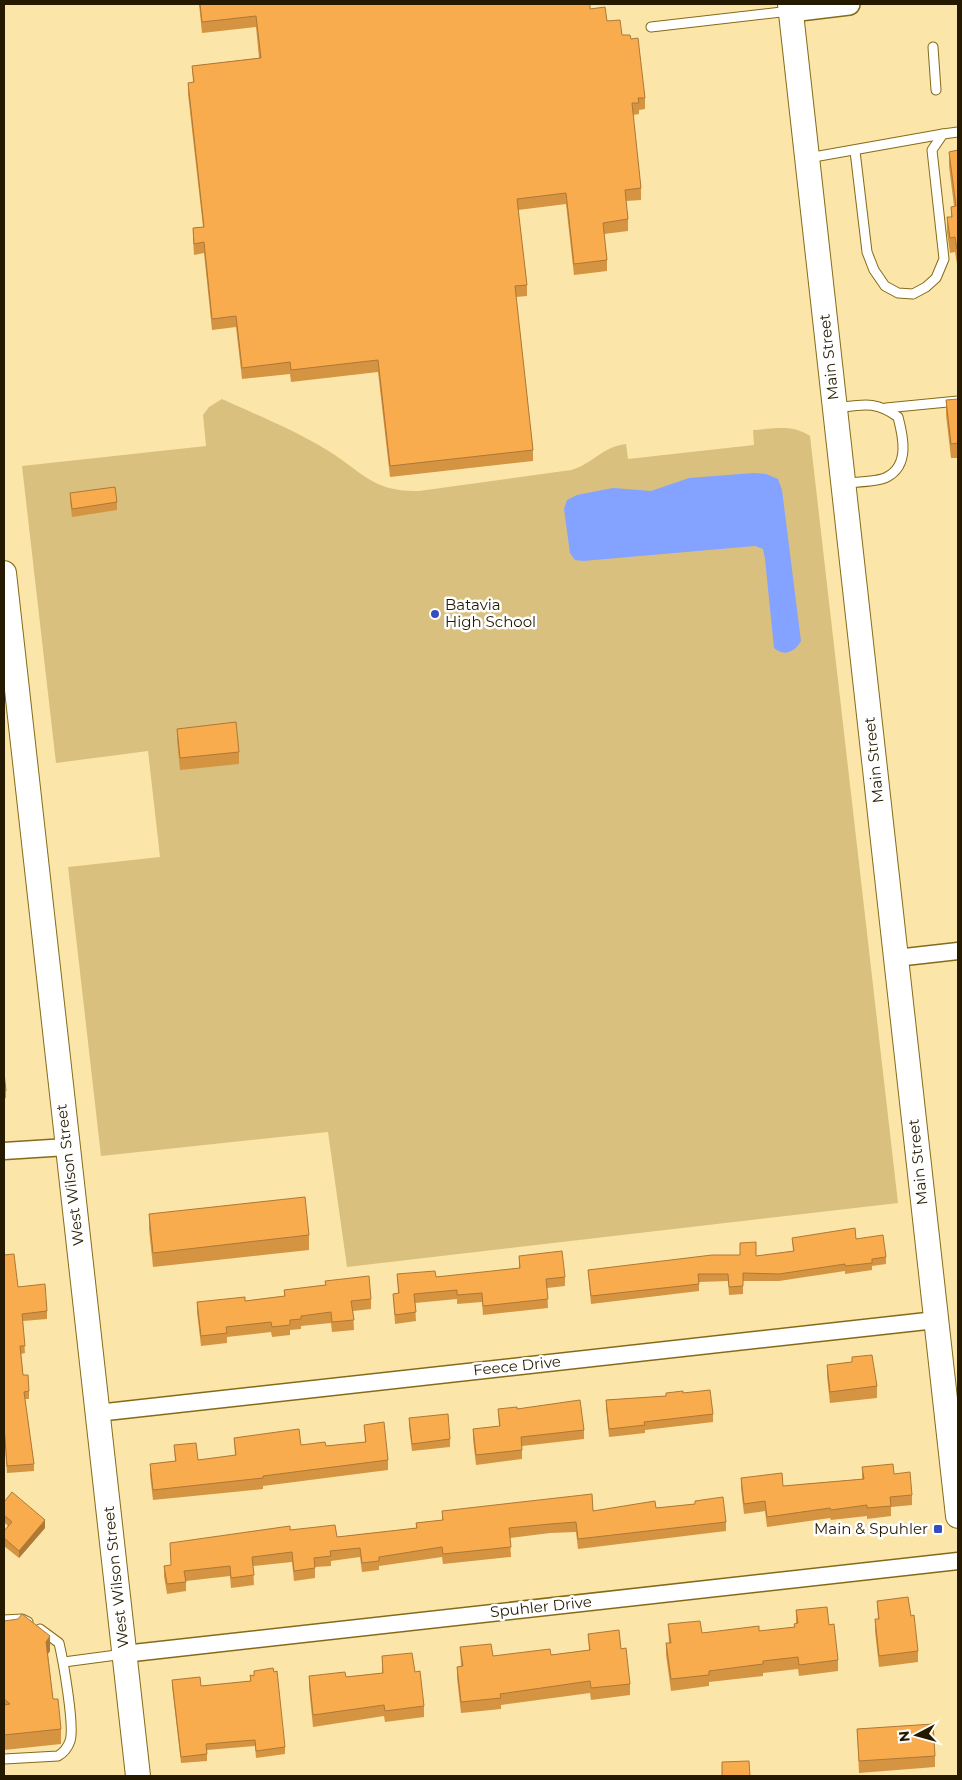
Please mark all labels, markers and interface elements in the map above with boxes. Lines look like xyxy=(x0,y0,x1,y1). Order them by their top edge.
street label: Main Street xyxy=(815,313,842,401)
place label: Batavia High School xyxy=(445,595,536,631)
marker: Batavia High School xyxy=(429,608,441,620)
street label: Main Street xyxy=(860,716,887,804)
street label: West Wilson Street xyxy=(51,1103,88,1247)
street label: Main Street xyxy=(904,1118,931,1206)
street label: Feece Drive xyxy=(472,1351,562,1380)
street label: West Wilson Street xyxy=(99,1505,132,1649)
place label: Main & Spuhler xyxy=(814,1519,928,1538)
marker: Main & Spuhler xyxy=(932,1523,944,1535)
street label: Spuhler Drive xyxy=(489,1592,593,1621)
north arrow xyxy=(892,1710,942,1760)
text: N xyxy=(895,1730,914,1743)

